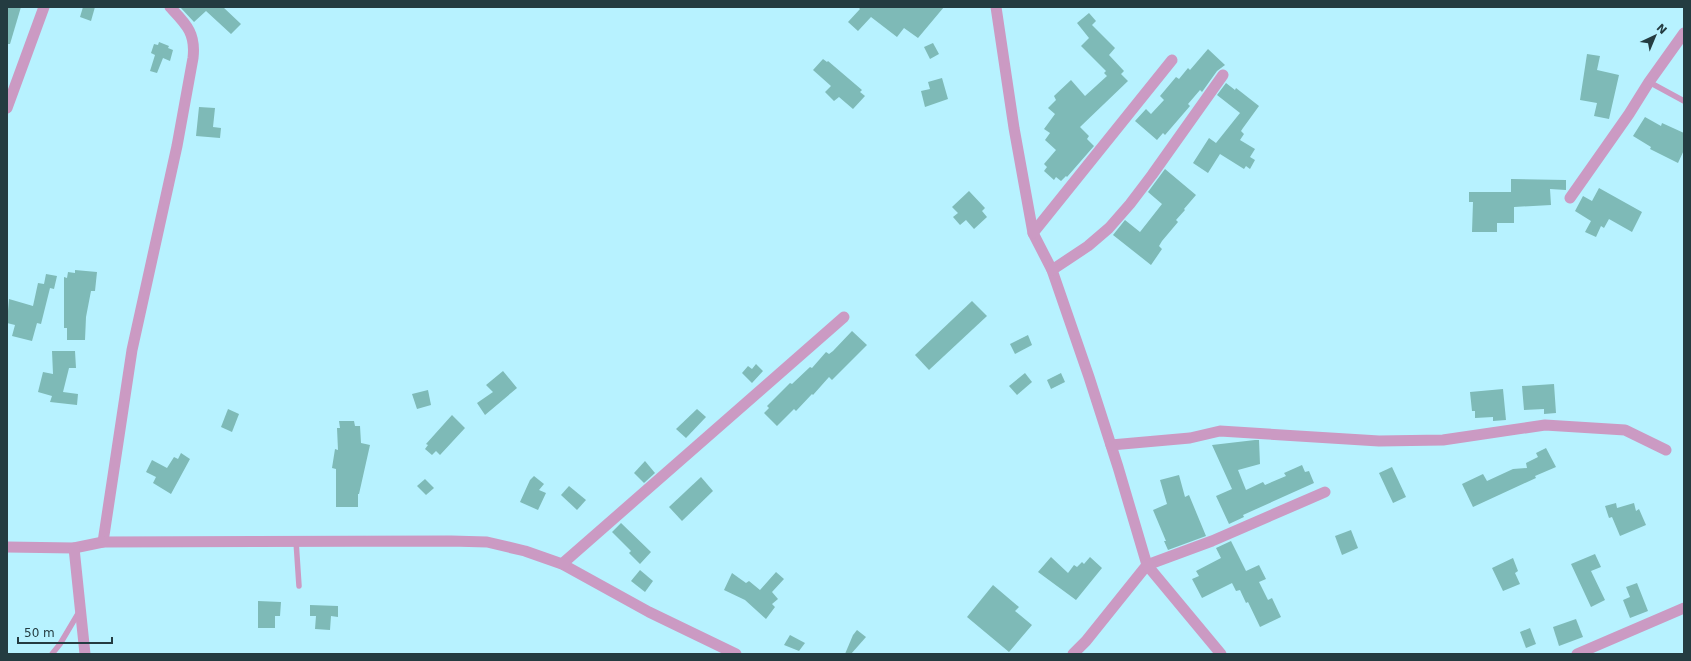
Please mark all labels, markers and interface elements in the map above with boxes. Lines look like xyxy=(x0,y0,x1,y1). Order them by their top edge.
north arrow xyxy=(1635,16,1675,56)
text: N xyxy=(1654,21,1669,37)
scale bar xyxy=(18,619,112,645)
text: 50 m xyxy=(24,626,55,640)

